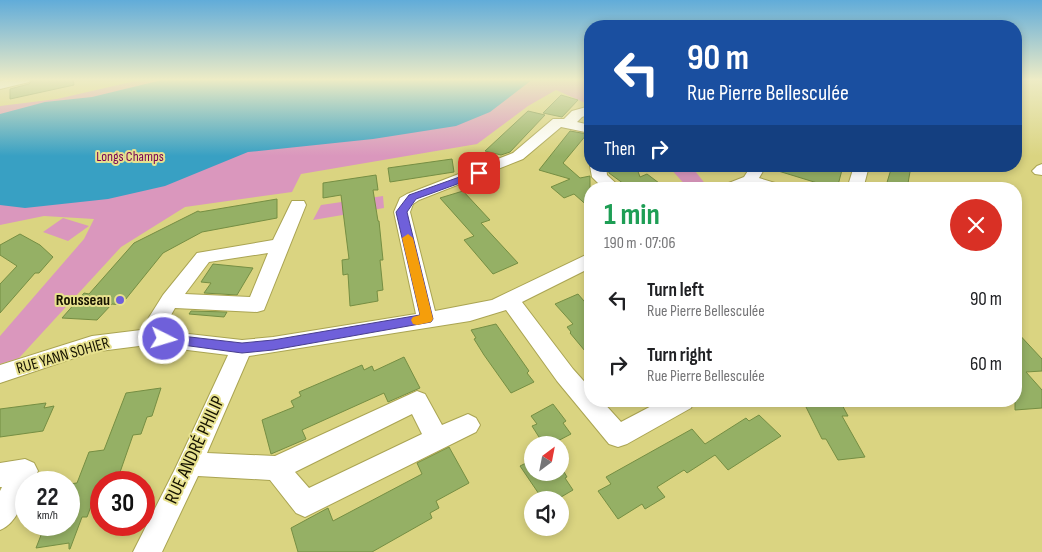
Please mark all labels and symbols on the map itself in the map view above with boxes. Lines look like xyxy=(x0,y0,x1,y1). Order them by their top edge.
park label: Longs Champs xyxy=(96,148,164,165)
pin xyxy=(458,152,500,194)
place label: Rousseau xyxy=(56,291,110,310)
marker: Rousseau xyxy=(114,294,126,306)
position arrow xyxy=(137,312,189,364)
street label: RUE YANN SOHIER xyxy=(14,334,112,378)
street label: RUE ANDRÉ PHILIP xyxy=(160,393,230,507)
north arrow xyxy=(524,436,569,481)
speed limit sign: 30 xyxy=(90,471,155,536)

